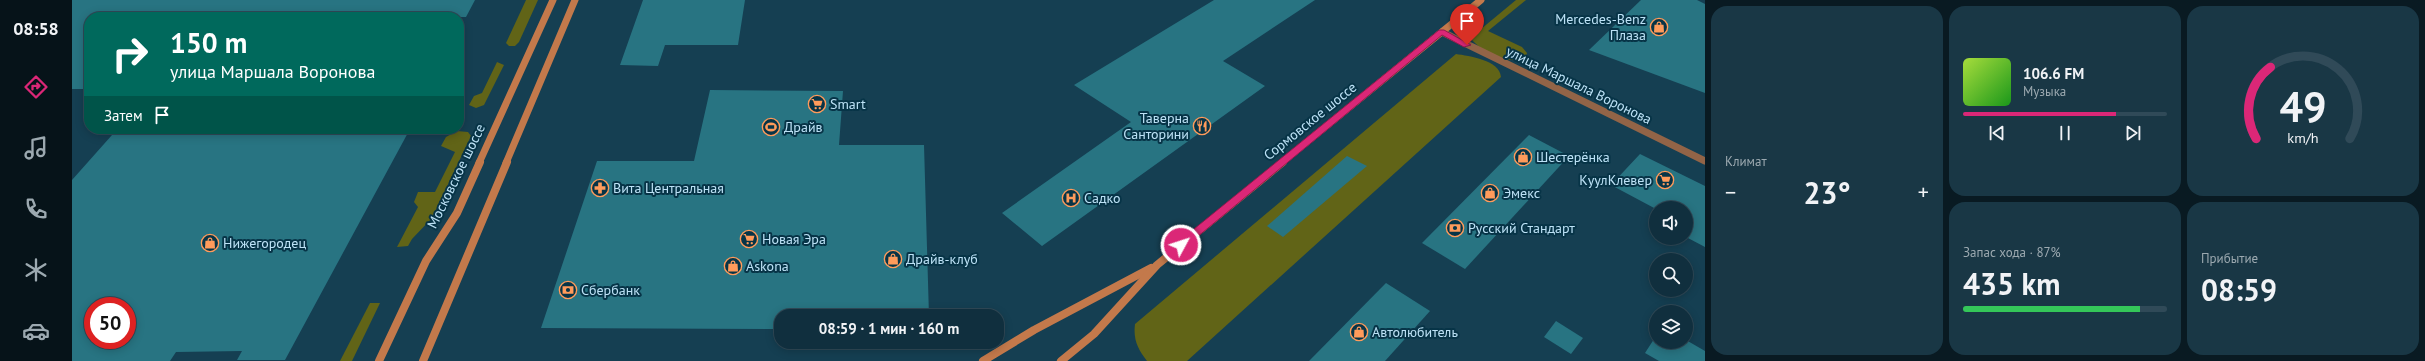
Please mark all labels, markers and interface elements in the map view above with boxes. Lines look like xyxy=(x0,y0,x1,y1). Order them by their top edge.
pin xyxy=(1450,4,1484,45)
icon: arrive xyxy=(1456,10,1478,32)
place label: Mercedes-Benz Плаза xyxy=(1555,10,1646,44)
text: 08:58 xyxy=(13,17,59,40)
shop icon: Mercedes-Benz Плаза xyxy=(1649,17,1669,37)
text: 150 m xyxy=(170,24,247,61)
icon: right xyxy=(104,28,156,80)
street label: улица Маршала Воронова xyxy=(1503,42,1655,128)
text: улица Маршала Воронова xyxy=(170,60,375,83)
text: 106.6 FM xyxy=(2023,64,2084,83)
icon: directions xyxy=(22,73,50,101)
street label: Сормовское шоссе xyxy=(1260,78,1360,164)
text: 49 xyxy=(2279,80,2327,133)
text: Музыка xyxy=(2023,83,2066,100)
supermarket icon: Smart xyxy=(807,94,827,114)
place label: Smart xyxy=(830,95,866,113)
icon: arrive xyxy=(151,104,173,126)
text: Затем xyxy=(104,106,143,125)
place label: Таверна Санторини xyxy=(1123,109,1189,143)
restaurant icon: Таверна Санторини xyxy=(1192,116,1212,136)
sports icon: Драйв xyxy=(761,117,781,137)
place label: Драйв xyxy=(784,118,823,136)
street label: Московское шоссе xyxy=(423,121,489,231)
icon: previous xyxy=(1986,122,2008,144)
icon: pause xyxy=(2054,122,2076,144)
icon: next xyxy=(2122,122,2144,144)
text: km/h xyxy=(2287,127,2319,146)
icon: music xyxy=(22,134,50,162)
shop icon: Шестерёнка xyxy=(1513,147,1533,167)
place label: Шестерёнка xyxy=(1536,148,1610,166)
text: Климат xyxy=(1725,153,1767,170)
supermarket icon: КуулКлевер xyxy=(1655,170,1675,190)
place label: КуулКлевер xyxy=(1579,171,1652,189)
text: 23° xyxy=(1803,173,1851,212)
pharmacy icon: Вита Центральная xyxy=(590,178,610,198)
text: − xyxy=(1725,178,1736,206)
text: + xyxy=(1918,178,1929,206)
place label: Вита Центральная xyxy=(613,179,724,197)
shop icon: Эмекс xyxy=(1480,183,1500,203)
place label: Эмекс xyxy=(1503,184,1540,202)
hospital icon: Садко xyxy=(1061,188,1081,208)
place label: Садко xyxy=(1084,189,1121,207)
icon: phone xyxy=(22,195,50,223)
map controls xyxy=(1649,201,1693,349)
button: sound xyxy=(1649,201,1693,245)
bank icon: Русский Стандарт xyxy=(1445,218,1465,238)
place label: Русский Стандарт xyxy=(1468,219,1575,237)
position arrow xyxy=(1160,224,1202,266)
supermarket icon: Новая Эра xyxy=(739,229,759,249)
place label: Новая Эра xyxy=(762,230,826,248)
shop icon: Нижегородец xyxy=(200,233,220,253)
place label: Нижегородец xyxy=(223,234,306,252)
text: Запас хода · 87% xyxy=(1963,244,2061,261)
shop icon: Драйв-клуб xyxy=(883,249,903,269)
place label: Драйв-клуб xyxy=(906,250,978,268)
text: Прибытие xyxy=(2201,250,2258,267)
button: search xyxy=(1649,253,1693,297)
icon: climate xyxy=(22,256,50,284)
shop icon: Askona xyxy=(723,256,743,276)
place label: Askona xyxy=(746,257,789,275)
text: 435 km xyxy=(1963,264,2061,303)
text: 08:59 xyxy=(2201,270,2277,309)
bank icon: Сбербанк xyxy=(558,280,578,300)
place label: Сбербанк xyxy=(581,281,640,299)
speed limit sign: 50 xyxy=(84,297,136,349)
button: layers xyxy=(1649,305,1693,349)
icon: car xyxy=(22,317,50,345)
text: 08:59 · 1 мин · 160 m xyxy=(819,319,959,338)
shop icon: Автолюбитель xyxy=(1349,322,1369,342)
place label: Автолюбитель xyxy=(1372,323,1458,341)

